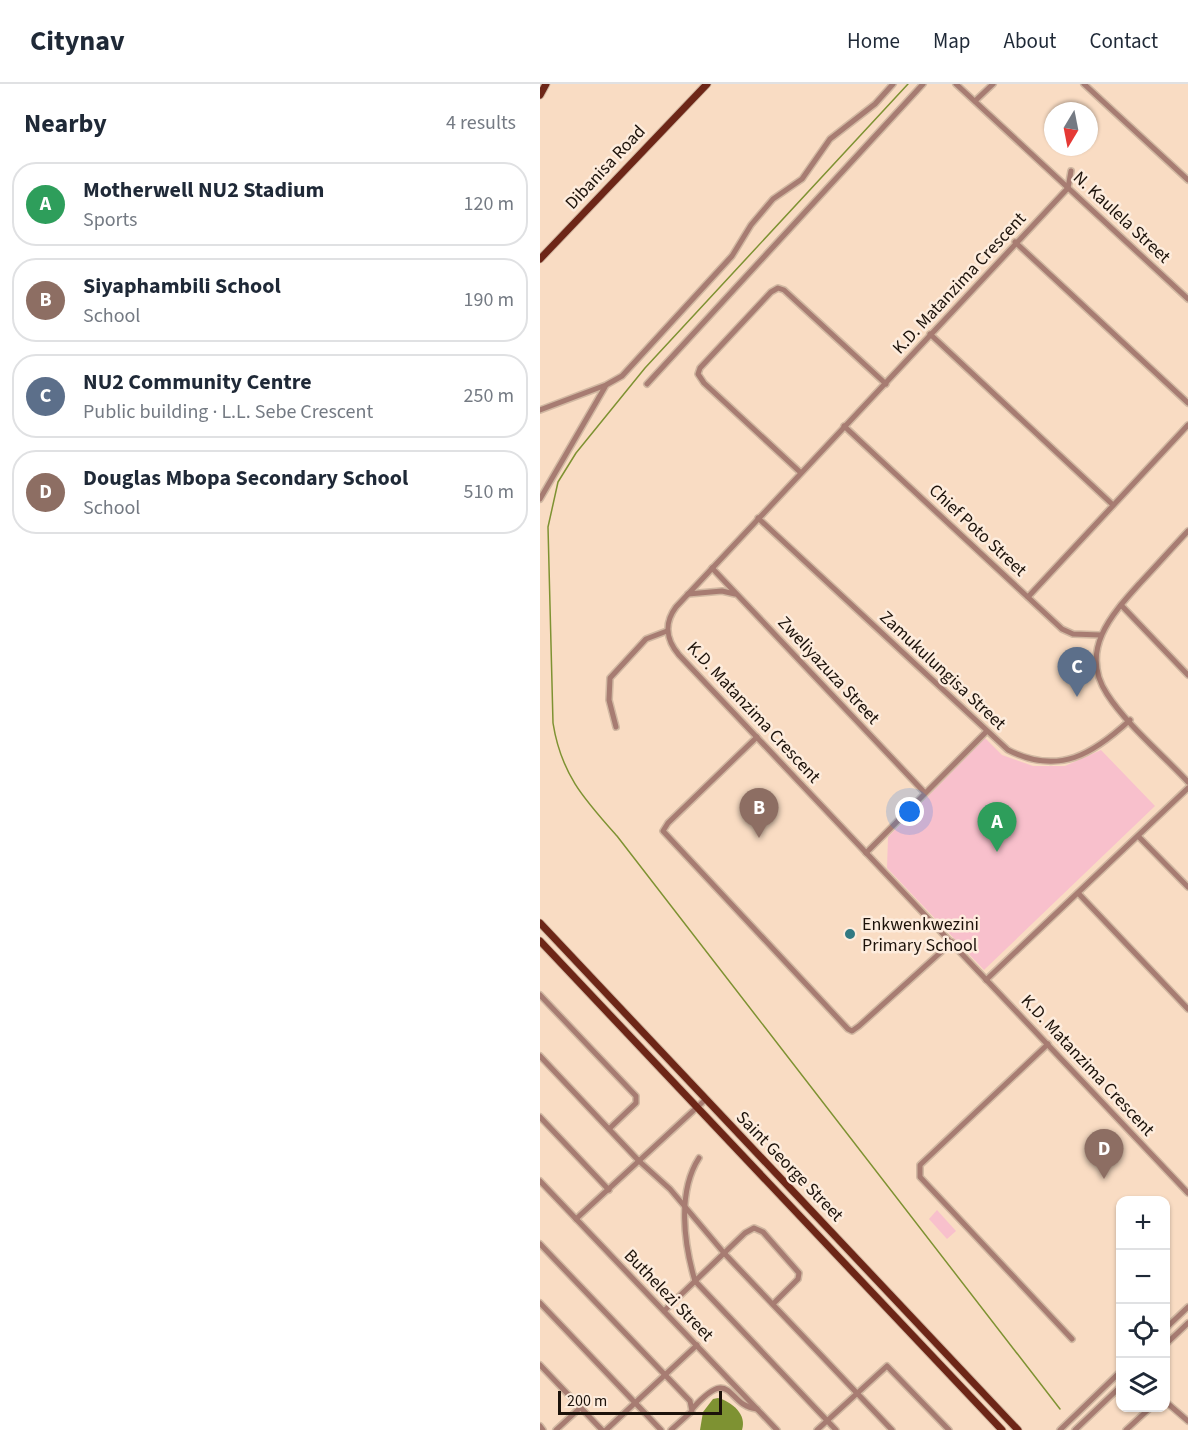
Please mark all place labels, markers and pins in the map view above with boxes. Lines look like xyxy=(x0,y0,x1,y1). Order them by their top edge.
pin: C xyxy=(1058,648,1096,697)
pin: B xyxy=(740,788,778,838)
pin: A xyxy=(978,802,1016,852)
place label: Enkwenkwezini Primary School xyxy=(862,912,979,958)
marker: Enkwenkwezini Primary School xyxy=(843,927,857,941)
pin: D xyxy=(1084,1130,1124,1179)

